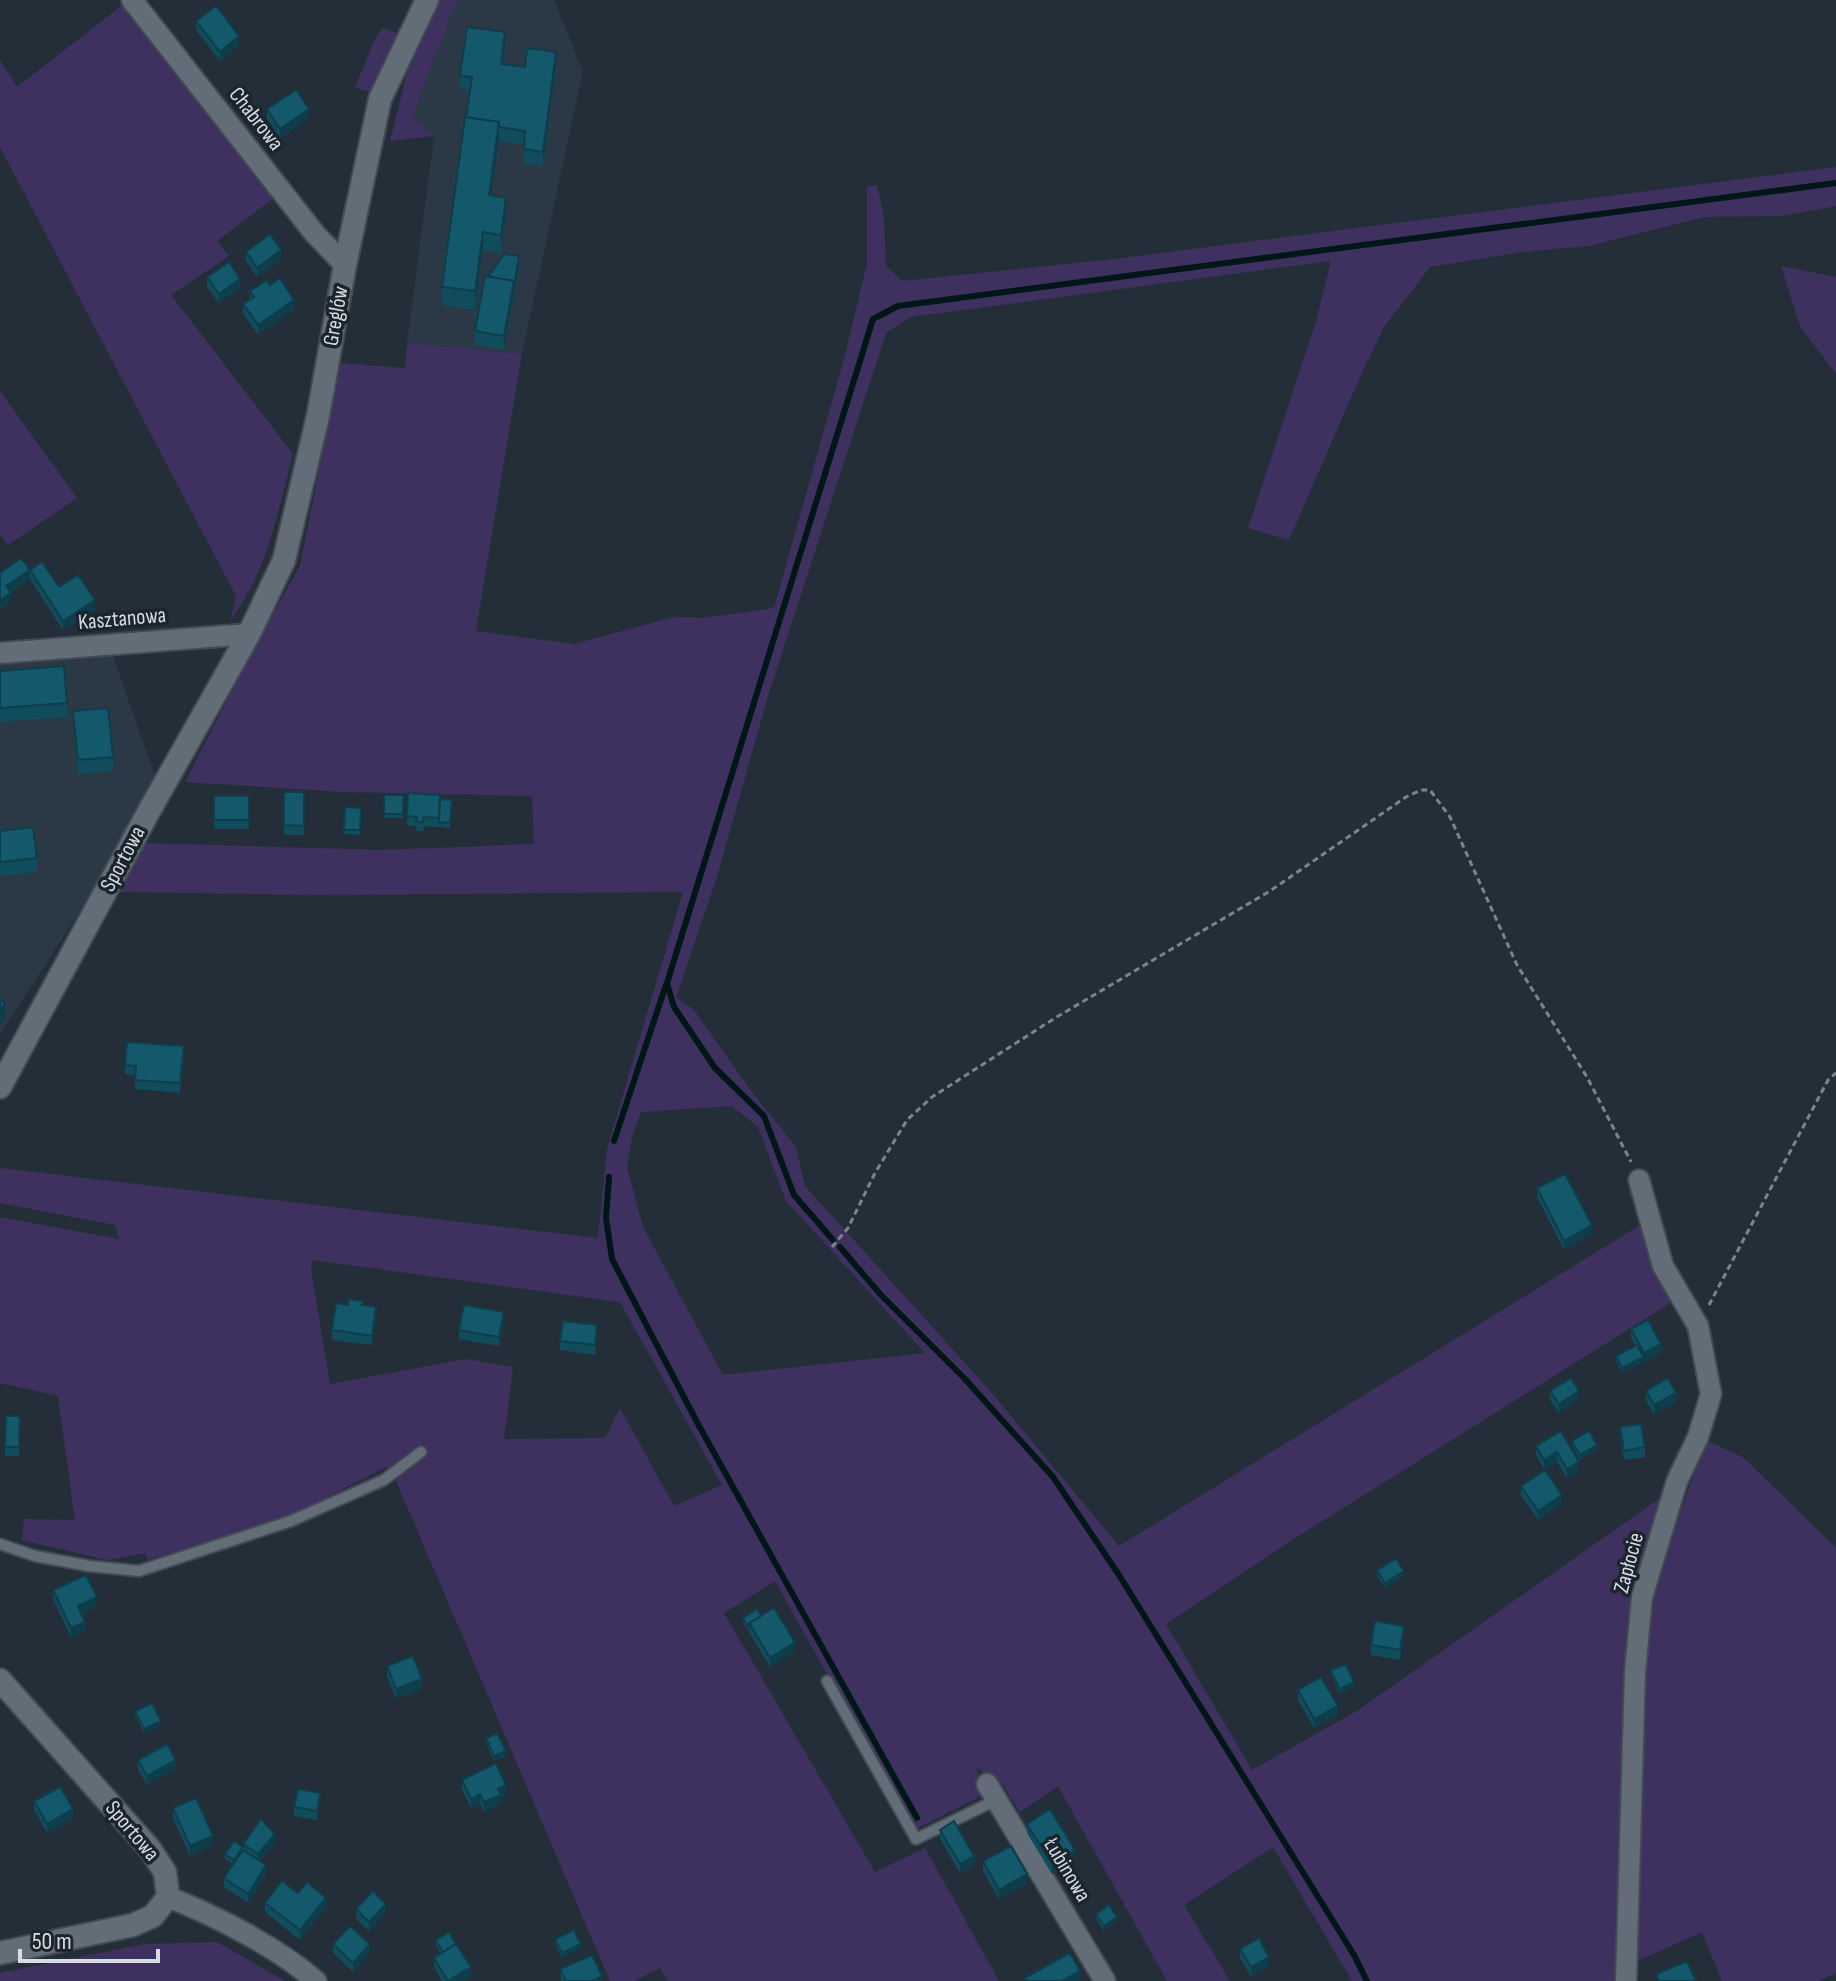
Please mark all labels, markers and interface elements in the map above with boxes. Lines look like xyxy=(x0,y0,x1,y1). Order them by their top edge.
street label: Chabrowa xyxy=(223,82,289,156)
street label: Greglów xyxy=(317,284,355,348)
street label: Kasztanowa xyxy=(77,602,167,636)
street label: Sportowa xyxy=(95,822,151,896)
street label: Zapłocie xyxy=(1608,1530,1650,1596)
street label: Sportowa xyxy=(99,1795,165,1867)
street label: Łubinowa xyxy=(1037,1832,1096,1907)
scale bar xyxy=(20,1913,158,1963)
text: 50 m xyxy=(32,1927,72,1956)

